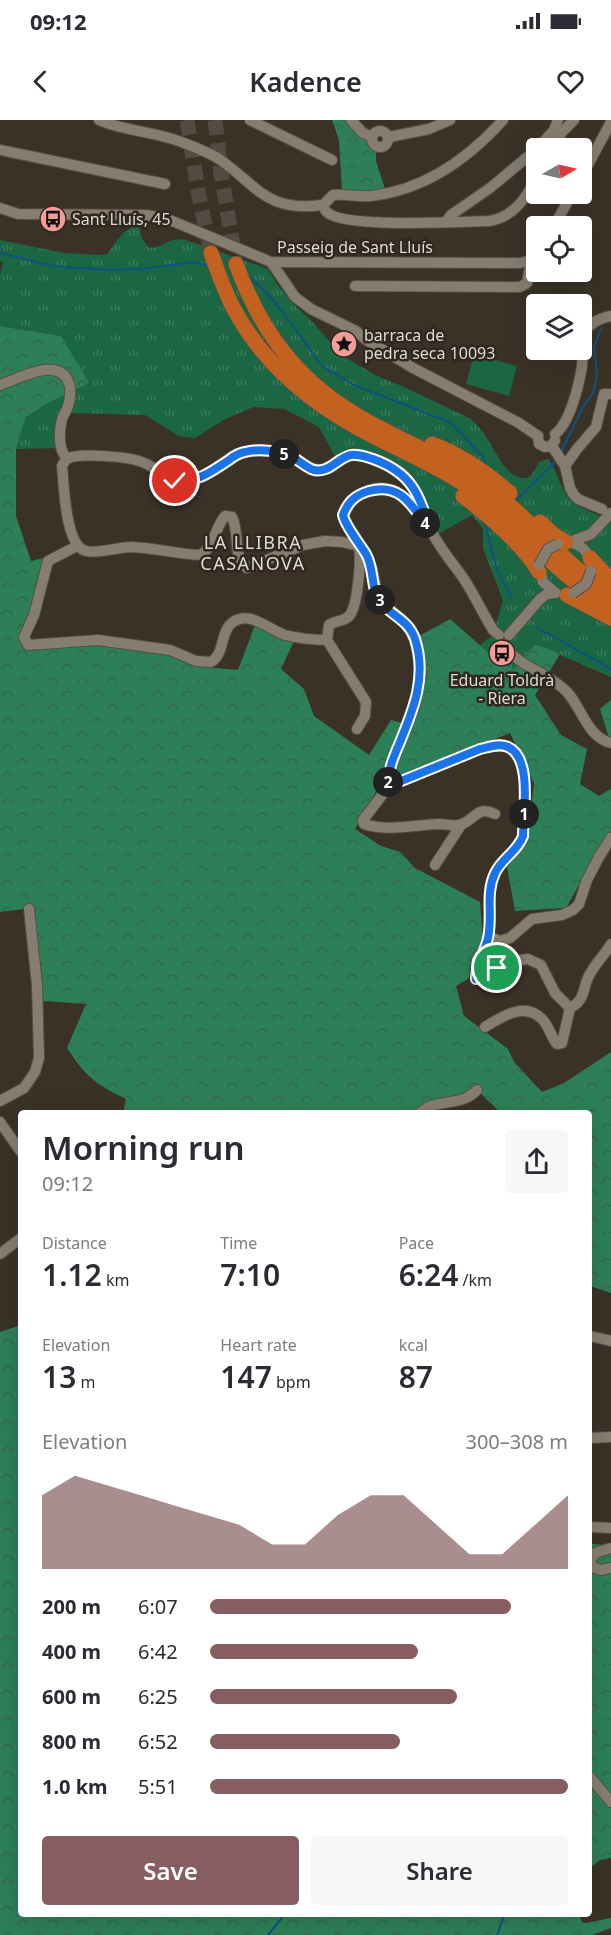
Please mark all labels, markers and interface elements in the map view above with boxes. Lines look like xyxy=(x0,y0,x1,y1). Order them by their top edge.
text: 09:12 xyxy=(30,6,87,36)
text: Kadence xyxy=(249,63,362,100)
icon: back xyxy=(24,65,57,98)
icon: heart xyxy=(554,65,587,98)
north arrow xyxy=(526,138,592,204)
map controls xyxy=(526,138,592,360)
bus stop icon: Sant Lluís, 45 xyxy=(38,204,68,234)
place label: Sant Lluís, 45 xyxy=(72,208,171,230)
button: locate xyxy=(526,216,592,282)
street label: Passeig de Sant Lluís xyxy=(277,236,433,258)
button: layers xyxy=(526,294,592,360)
place label: barraca de pedra seca 10093 xyxy=(364,324,495,364)
place icon: barraca de pedra seca 10093 xyxy=(329,329,359,359)
pin: 5 xyxy=(269,439,299,469)
text: 5 xyxy=(279,443,289,465)
pin xyxy=(149,455,200,506)
icon: check xyxy=(158,464,191,497)
pin: 4 xyxy=(410,508,440,538)
text: 4 xyxy=(420,512,430,534)
district label: LA LLIBRA CASANOVA xyxy=(200,530,306,575)
pin: 3 xyxy=(365,585,395,615)
text: 3 xyxy=(375,589,385,611)
bus stop icon: Eduard Toldrà - Riera xyxy=(487,638,517,668)
place label: Eduard Toldrà - Riera xyxy=(450,669,554,709)
pin: 2 xyxy=(373,767,403,797)
text: 2 xyxy=(383,771,393,793)
pin: 1 xyxy=(509,799,539,829)
text: 1 xyxy=(519,803,529,825)
pin xyxy=(471,942,522,993)
icon: arrive xyxy=(480,951,513,984)
text: Morning run xyxy=(42,1125,244,1170)
button: share xyxy=(505,1130,568,1193)
text: 09:12 xyxy=(42,1170,93,1197)
text: Distance xyxy=(42,1232,107,1254)
text: Time xyxy=(220,1232,257,1254)
text: Pace xyxy=(399,1232,434,1254)
text: 1.12 xyxy=(42,1254,102,1295)
text: 7:10 xyxy=(220,1254,280,1295)
text: 6:24 xyxy=(399,1254,458,1295)
text: km xyxy=(102,1269,129,1291)
text: /km xyxy=(458,1269,492,1291)
text: Elevation xyxy=(42,1334,110,1356)
text: Heart rate xyxy=(220,1334,297,1356)
text: kcal xyxy=(399,1334,428,1356)
text: 13 xyxy=(42,1356,76,1397)
text: 147 xyxy=(220,1356,272,1397)
text: 87 xyxy=(399,1356,433,1397)
text: m xyxy=(76,1371,95,1393)
text: bpm xyxy=(272,1371,311,1393)
text: Elevation xyxy=(42,1428,127,1455)
text: 300–308 m xyxy=(465,1428,568,1455)
text: 200 m xyxy=(42,1593,101,1620)
text: 6:07 xyxy=(138,1593,178,1620)
text: 400 m xyxy=(42,1638,101,1665)
text: 6:42 xyxy=(138,1638,178,1665)
text: 600 m xyxy=(42,1683,101,1710)
text: 6:25 xyxy=(138,1683,178,1710)
text: 800 m xyxy=(42,1728,101,1755)
text: 6:52 xyxy=(138,1728,178,1755)
text: 1.0 km xyxy=(42,1773,108,1800)
text: 5:51 xyxy=(138,1773,178,1800)
button: Save xyxy=(42,1836,299,1905)
button: Share xyxy=(311,1836,568,1905)

